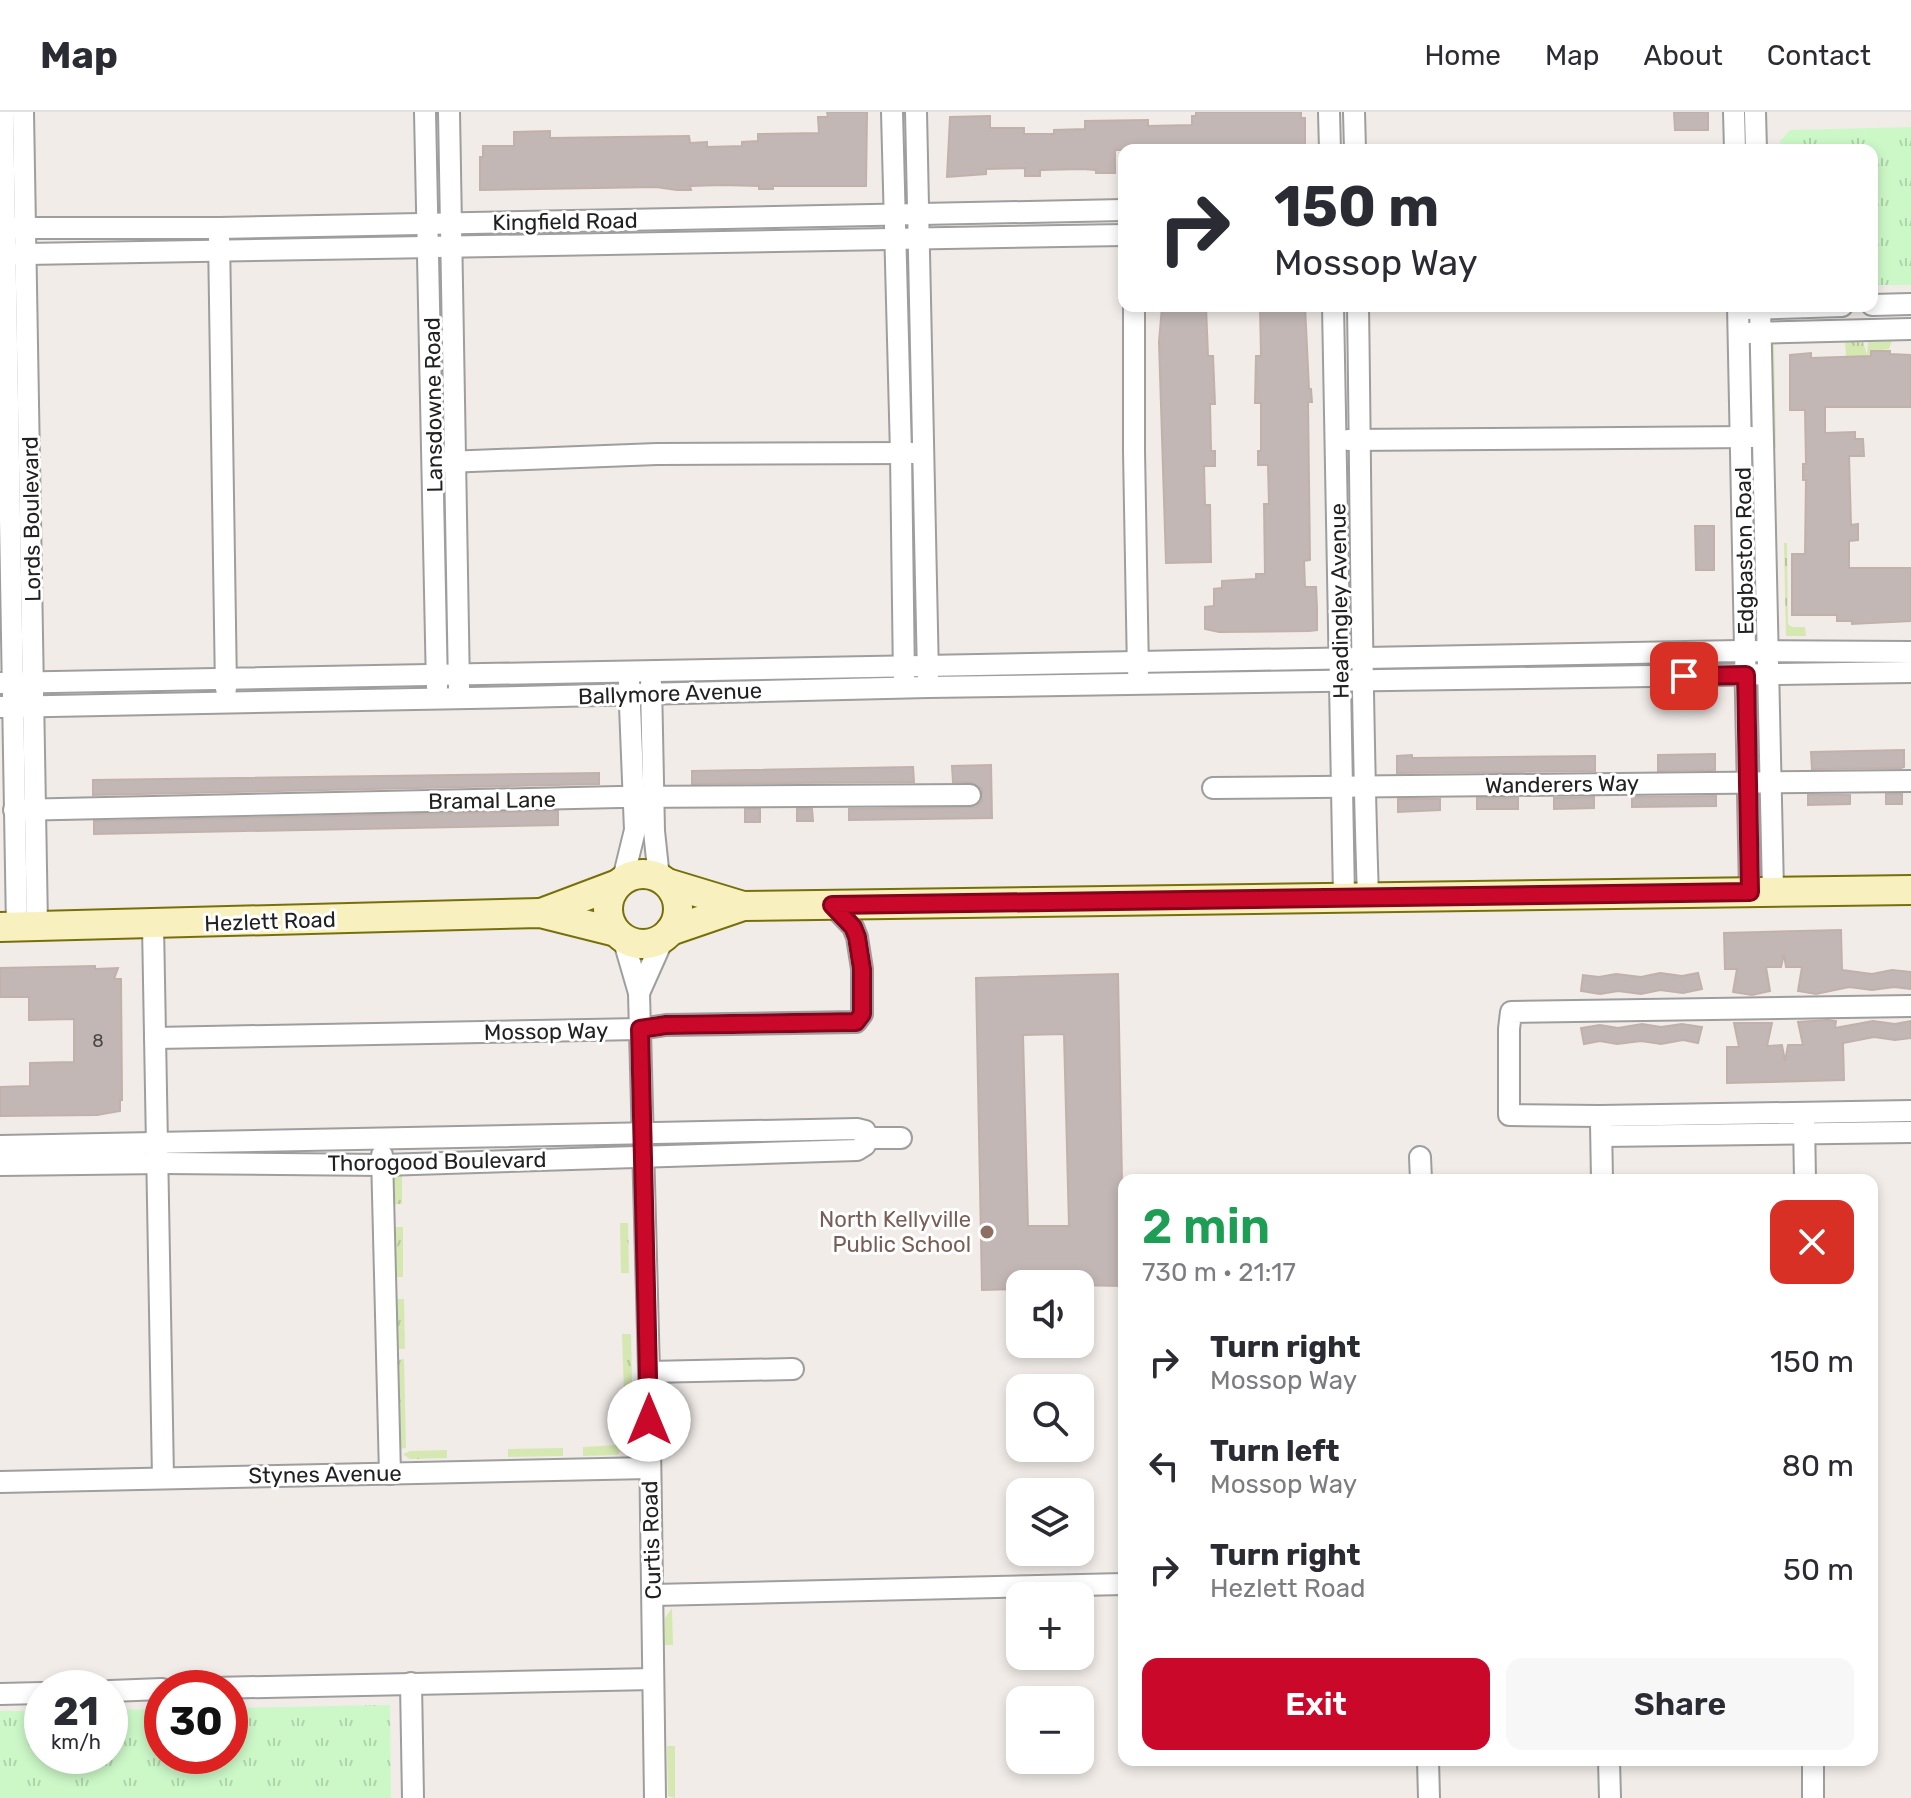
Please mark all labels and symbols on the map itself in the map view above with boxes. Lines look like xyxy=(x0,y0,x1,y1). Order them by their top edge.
street label: Kingfield Road xyxy=(492,207,638,236)
street label: Lansdowne Road xyxy=(418,317,449,493)
street label: Lords Boulevard xyxy=(17,436,46,602)
street label: Edgbaston Road xyxy=(1730,467,1759,635)
street label: Headingley Avenue xyxy=(1324,503,1355,699)
pin xyxy=(1650,642,1718,710)
street label: Ballymore Avenue xyxy=(578,677,763,710)
street label: Wanderers Way xyxy=(1485,770,1639,799)
street label: Bramal Lane xyxy=(428,786,556,815)
street label: Hezlett Road xyxy=(204,906,336,937)
street label: Mossop Way xyxy=(484,1017,608,1046)
house number: 8 xyxy=(92,1030,104,1052)
street label: Thorogood Boulevard xyxy=(327,1146,547,1177)
place label: North Kellyville Public School xyxy=(819,1206,971,1258)
marker: North Kellyville Public School xyxy=(978,1223,996,1241)
position arrow xyxy=(607,1378,691,1462)
street label: Stynes Avenue xyxy=(248,1460,402,1489)
street label: Curtis Road xyxy=(636,1480,667,1600)
speed limit sign: 30 xyxy=(144,1670,248,1774)

